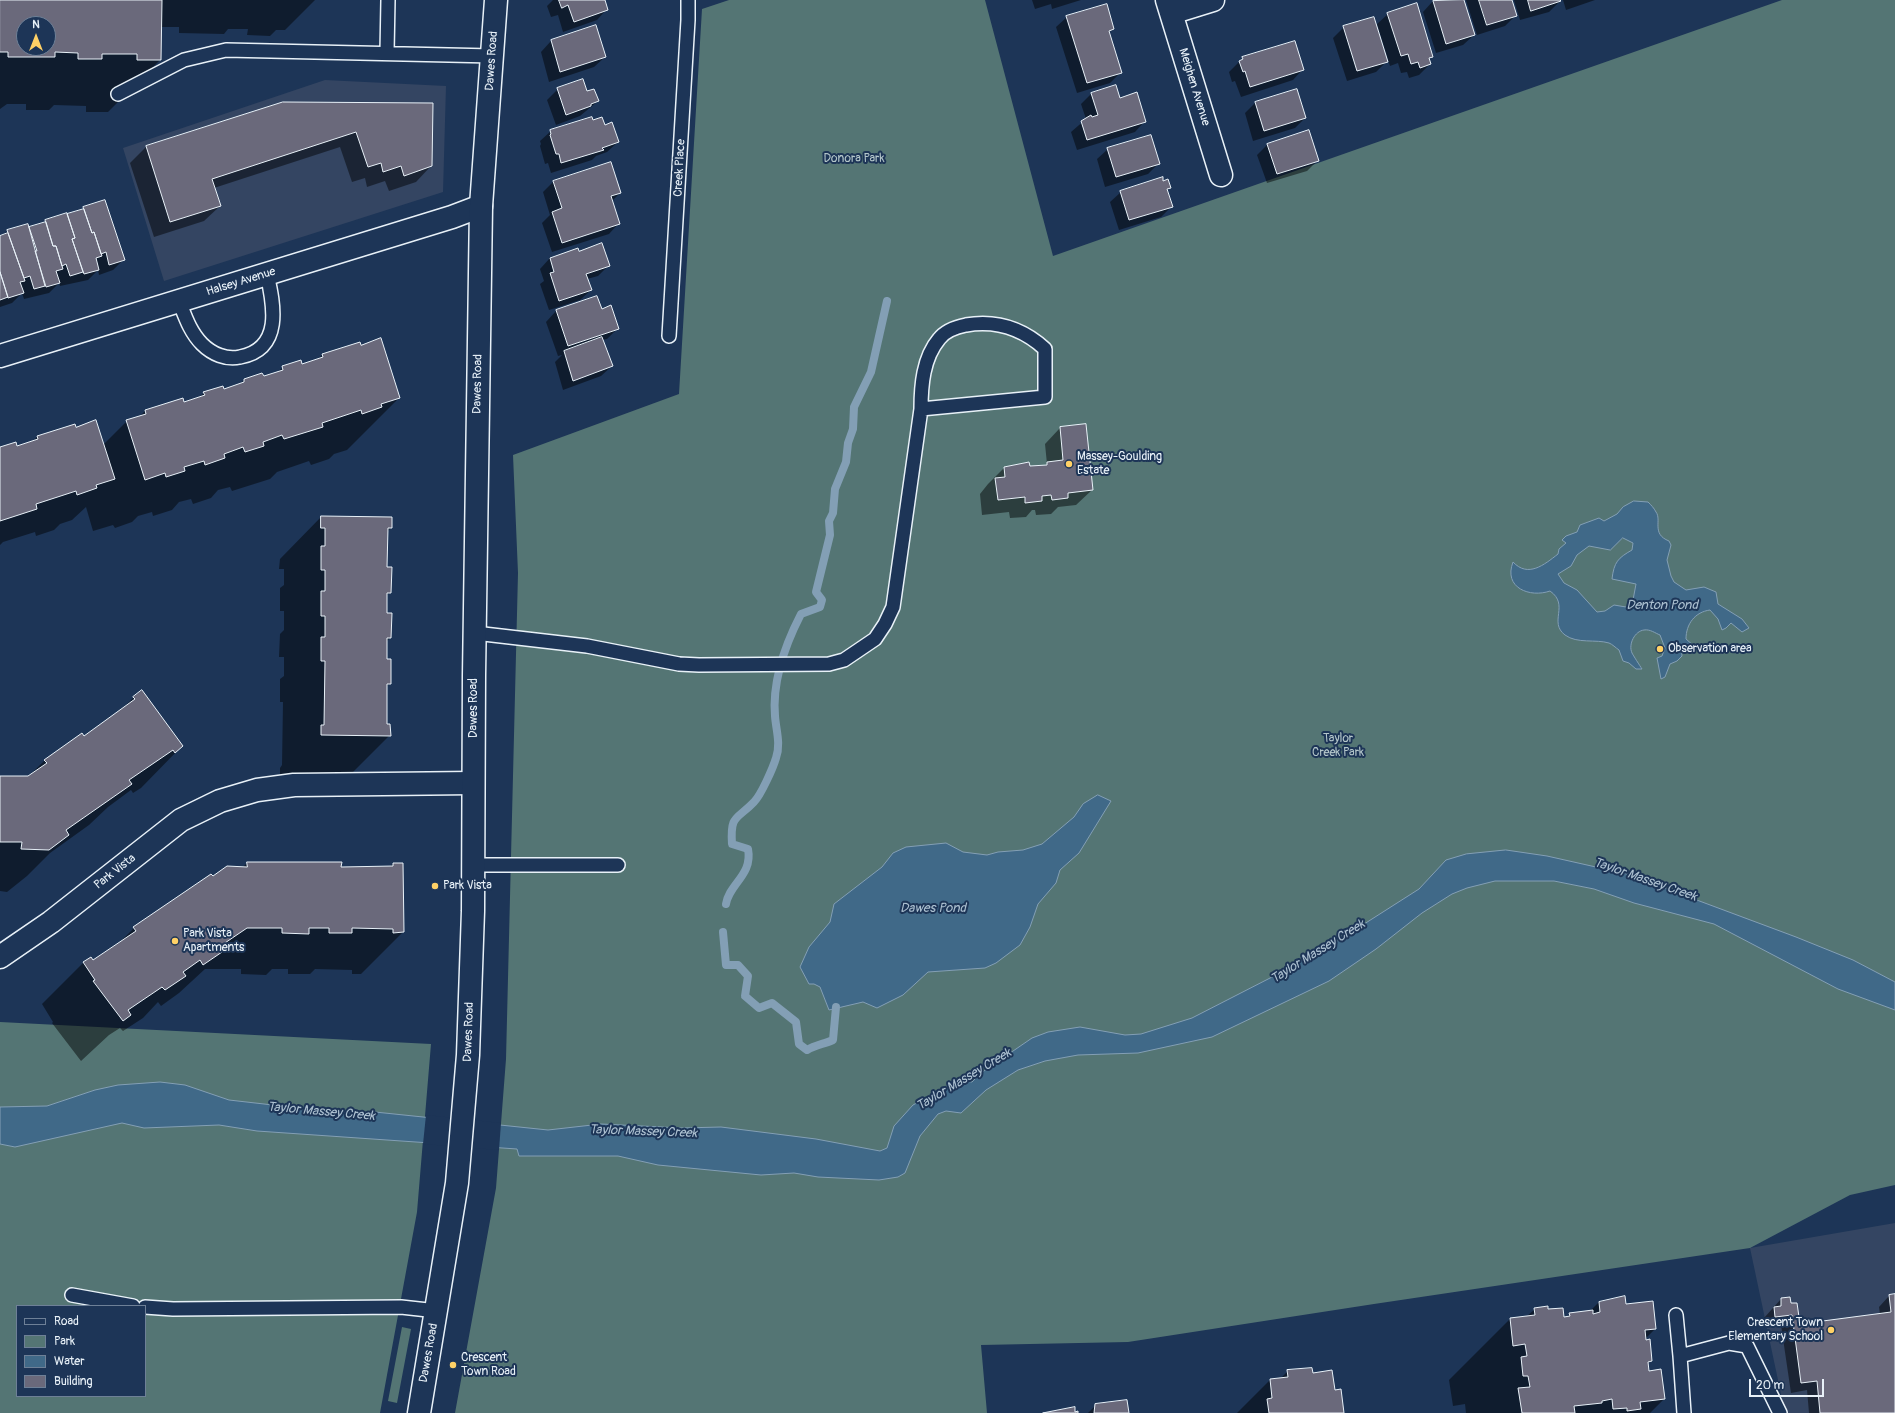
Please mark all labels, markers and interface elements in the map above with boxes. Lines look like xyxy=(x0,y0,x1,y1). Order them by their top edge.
north arrow xyxy=(16,16,56,56)
text: N xyxy=(32,18,40,31)
street label: Dawes Road xyxy=(483,31,501,91)
street label: Meighen Avenue xyxy=(1175,46,1213,128)
street label: Creek Place xyxy=(671,139,689,197)
park label: Donora Park xyxy=(824,152,884,166)
street label: Halsey Avenue xyxy=(205,265,277,299)
street label: Dawes Road xyxy=(470,354,486,414)
place label: Massey-Goulding Estate xyxy=(1077,450,1162,478)
marker: Massey-Goulding Estate xyxy=(1064,459,1074,469)
water label: Denton Pond xyxy=(1626,598,1698,614)
place label: Observation area xyxy=(1668,642,1752,656)
marker: Observation area xyxy=(1655,644,1665,654)
street label: Dawes Road xyxy=(467,678,481,738)
park label: Taylor Creek Park xyxy=(1312,732,1364,760)
street label: Park Vista xyxy=(91,851,139,893)
water label: Taylor Massey Creek xyxy=(1591,855,1699,905)
place label: Park Vista xyxy=(443,879,492,893)
marker: Park Vista xyxy=(430,881,440,891)
water label: Dawes Pond xyxy=(900,901,966,917)
water label: Taylor Massey Creek xyxy=(1268,917,1368,987)
place label: Park Vista Apartments xyxy=(183,927,244,955)
marker: Park Vista Apartments xyxy=(170,936,180,946)
street label: Dawes Road xyxy=(461,1002,477,1062)
water label: Taylor Massey Creek xyxy=(914,1045,1014,1115)
water label: Taylor Massey Creek xyxy=(267,1100,375,1124)
water label: Taylor Massey Creek xyxy=(589,1122,697,1142)
legend xyxy=(16,1305,146,1397)
text: Road xyxy=(54,1314,79,1329)
place label: Crescent Town Elementary School xyxy=(1728,1316,1823,1344)
street label: Dawes Road xyxy=(417,1322,441,1384)
marker: Crescent Town Elementary School xyxy=(1826,1325,1836,1335)
text: Park xyxy=(54,1334,75,1349)
place label: Crescent Town Road xyxy=(461,1351,516,1379)
text: Water xyxy=(54,1354,85,1369)
marker: Crescent Town Road xyxy=(448,1360,458,1370)
scale bar xyxy=(1751,1371,1826,1397)
text: Building xyxy=(54,1374,93,1389)
text: 20 m xyxy=(1756,1378,1784,1393)

